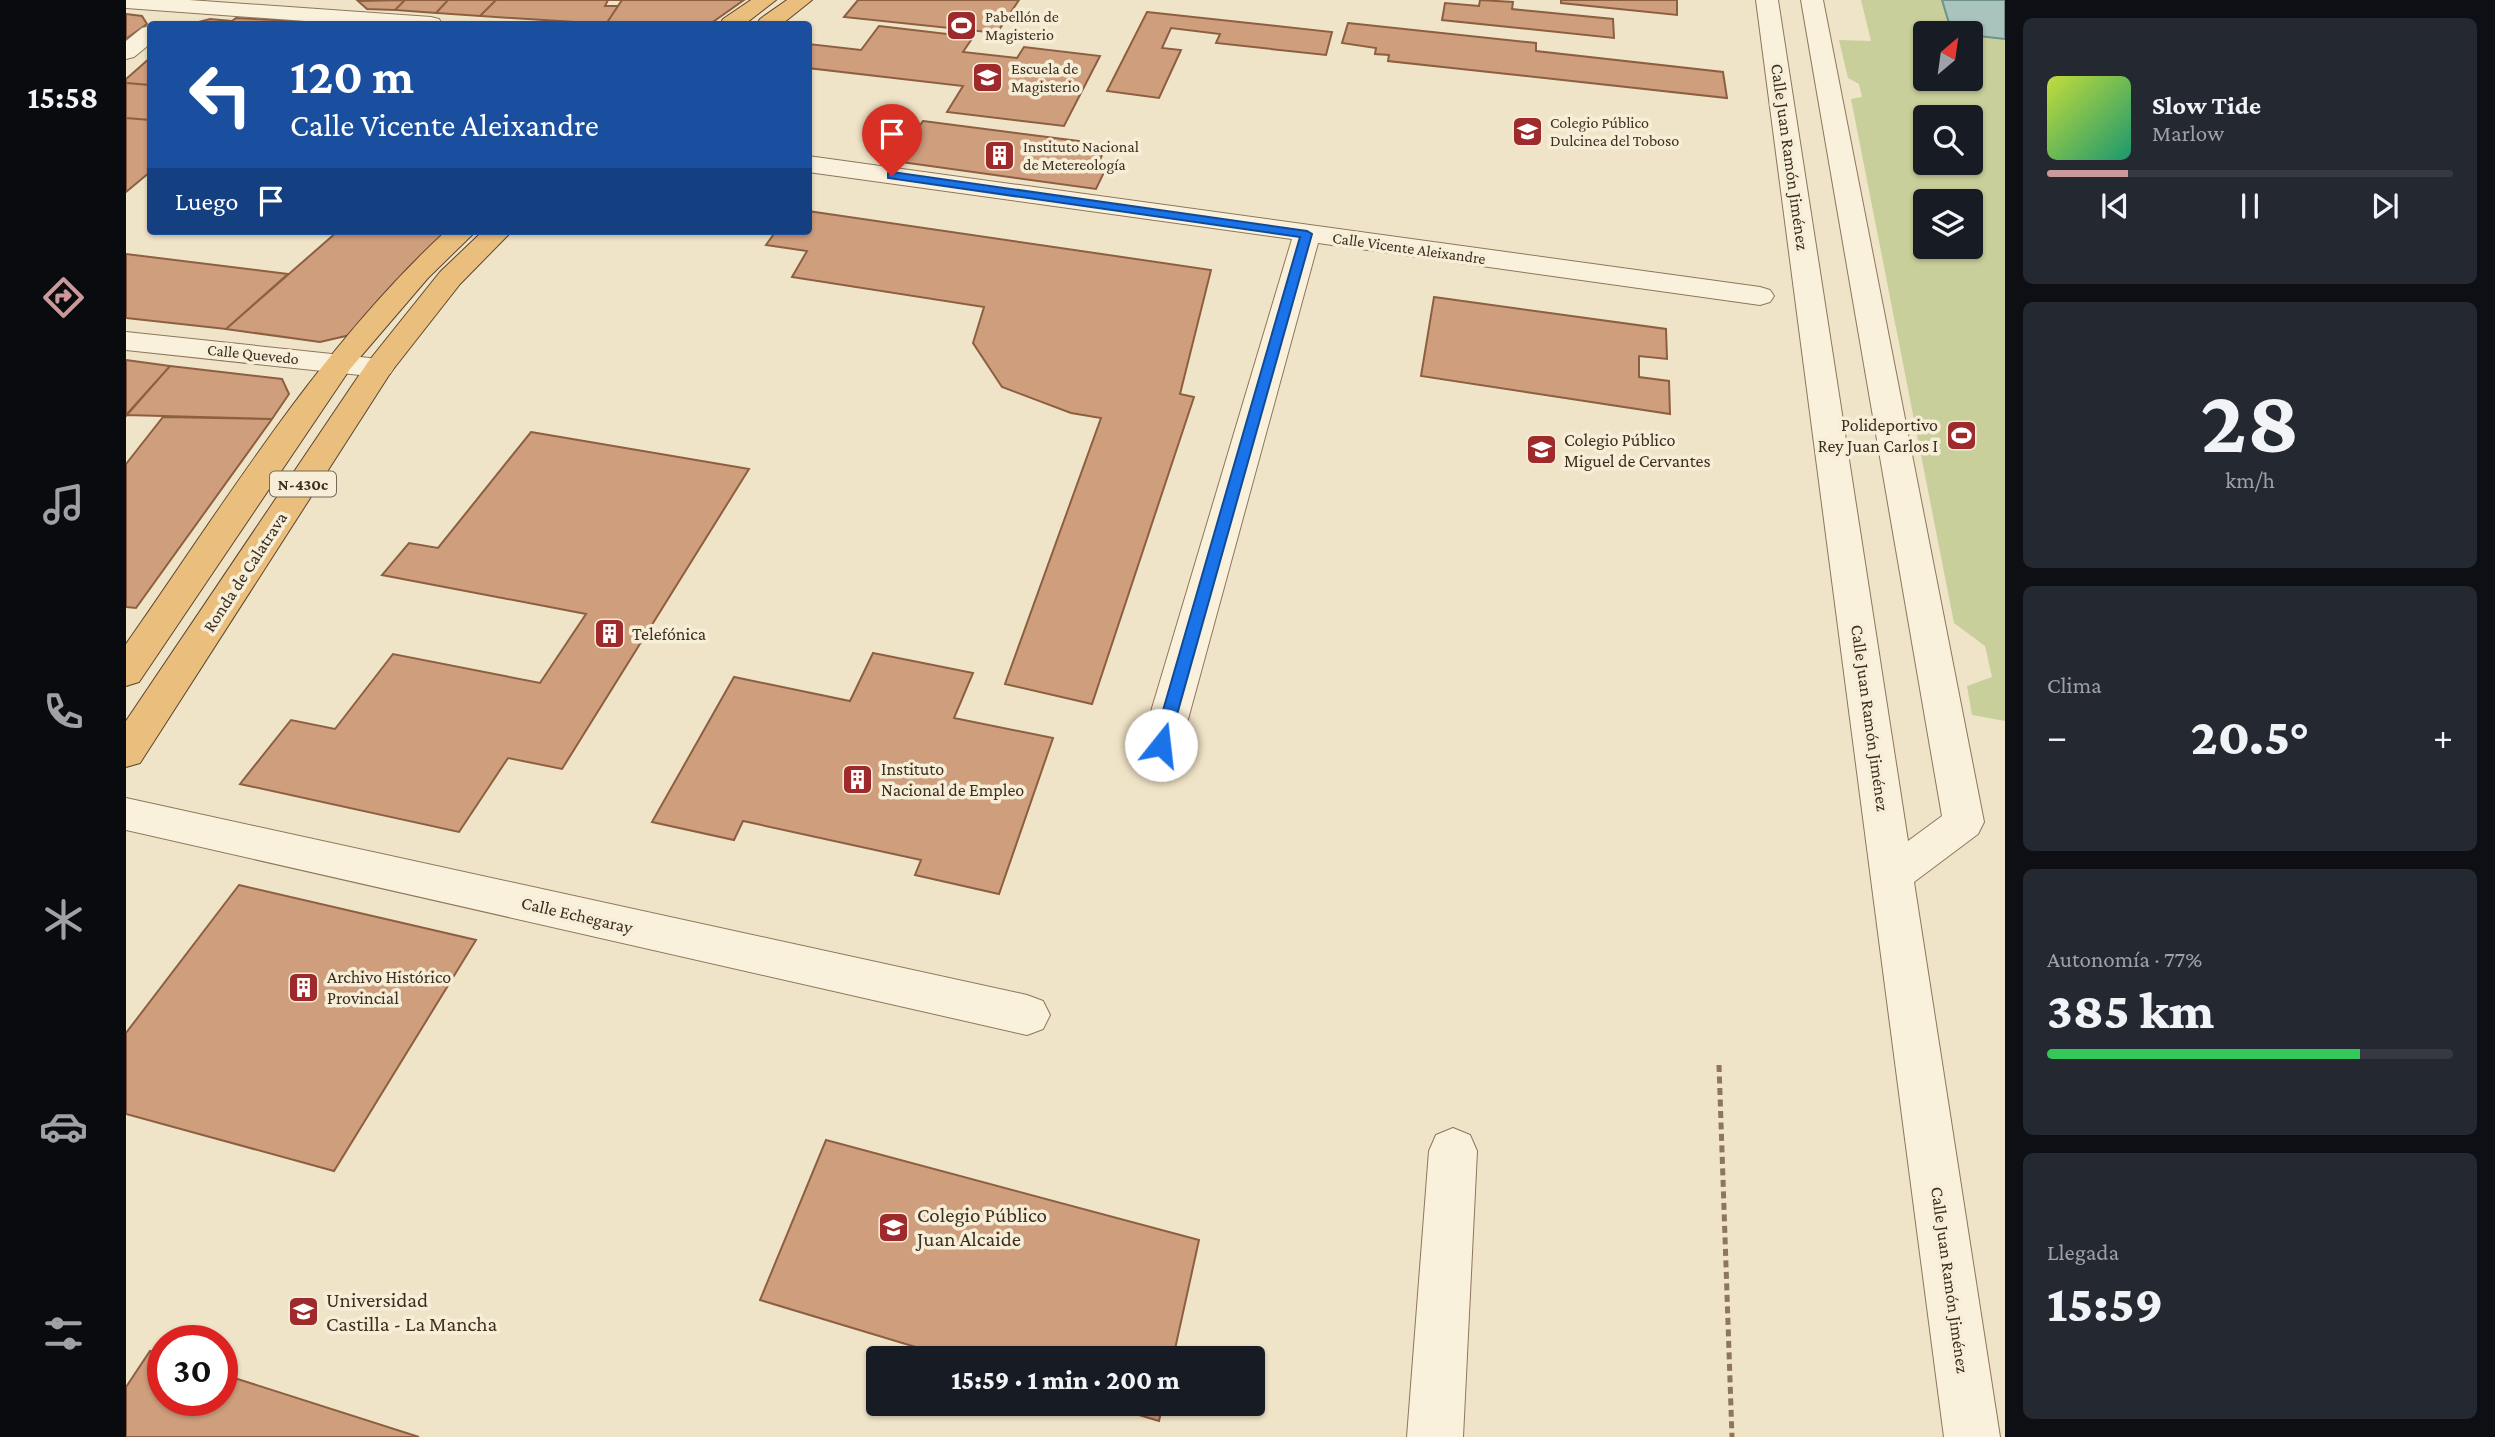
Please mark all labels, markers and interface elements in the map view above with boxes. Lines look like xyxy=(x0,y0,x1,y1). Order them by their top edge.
sports icon: Pabellón de Magisterio xyxy=(945,8,979,42)
place label: Pabellón de Magisterio xyxy=(985,8,1059,44)
north arrow xyxy=(1913,21,1983,91)
map controls xyxy=(1913,21,1983,259)
icon: left xyxy=(175,49,266,140)
text: 120 m xyxy=(290,49,414,104)
school or university icon: Escuela de Magisterio xyxy=(971,60,1005,94)
place label: Escuela de Magisterio xyxy=(1011,60,1080,96)
street label: Calle Juan Ramón Jiménez xyxy=(1767,62,1813,252)
text: 15:58 xyxy=(28,79,98,115)
text: Slow Tide xyxy=(2152,91,2261,120)
pin xyxy=(862,104,922,176)
button: search xyxy=(1913,105,1983,175)
text: Calle Vicente Aleixandre xyxy=(290,107,599,143)
school or university icon: Colegio Público Dulcinea del Toboso xyxy=(1510,114,1544,148)
place label: Colegio Público Dulcinea del Toboso xyxy=(1550,114,1679,149)
icon: arrive xyxy=(873,115,911,153)
text: Marlow xyxy=(2152,120,2224,146)
building icon: Instituto Nacional de Metereología xyxy=(983,138,1017,172)
place label: Instituto Nacional de Metereología xyxy=(1023,138,1139,174)
icon: arrive xyxy=(252,182,290,220)
text: Luego xyxy=(175,187,238,216)
icon: previous xyxy=(2096,187,2134,225)
icon: pause xyxy=(2231,187,2269,225)
icon: next xyxy=(2366,187,2404,225)
button: layers xyxy=(1913,189,1983,259)
street label: Calle Vicente Aleixandre xyxy=(1331,229,1487,267)
icon: directions xyxy=(39,273,88,322)
street label: Calle Quevedo xyxy=(206,341,300,367)
text: 28 xyxy=(2200,370,2300,472)
place label: Polideportivo Rey Juan Carlos I xyxy=(1818,415,1938,456)
sports icon: Polideportivo Rey Juan Carlos I xyxy=(1944,418,1978,452)
place label: Colegio Público Miguel de Cervantes xyxy=(1564,430,1711,471)
school or university icon: Colegio Público Miguel de Cervantes xyxy=(1524,433,1558,467)
text: km/h xyxy=(2225,467,2275,493)
road number: N-430c xyxy=(270,471,336,496)
icon: music xyxy=(39,480,88,529)
street label: Ronda de Calatrava xyxy=(199,508,291,636)
building icon: Telefónica xyxy=(592,617,626,651)
street label: Calle Juan Ramón Jiménez xyxy=(1847,623,1893,813)
place label: Telefónica xyxy=(632,624,706,644)
text: Clima xyxy=(2047,672,2102,698)
icon: phone xyxy=(39,687,88,736)
text: 20.5° xyxy=(2190,707,2310,765)
position arrow xyxy=(1124,708,1198,782)
text: − xyxy=(2047,715,2067,757)
text: + xyxy=(2433,715,2453,757)
place label: Instituto Nacional de Empleo xyxy=(881,759,1024,800)
building icon: Instituto Nacional de Empleo xyxy=(841,762,875,796)
street label: Calle Echegaray xyxy=(519,892,635,938)
icon: climate xyxy=(39,895,88,944)
text: Autonomía · 77% xyxy=(2047,946,2202,972)
place label: Archivo Histórico Provincial xyxy=(327,967,451,1008)
building icon: Archivo Histórico Provincial xyxy=(287,970,321,1004)
text: 385 km xyxy=(2047,981,2214,1039)
icon: car xyxy=(39,1102,88,1151)
street label: Calle Juan Ramón Jiménez xyxy=(1927,1185,1973,1375)
place label: Colegio Público Juan Alcaide xyxy=(915,1203,1047,1251)
school or university icon: Colegio Público Juan Alcaide xyxy=(877,1210,911,1244)
text: Llegada xyxy=(2047,1239,2119,1265)
text: 15:59 xyxy=(2047,1274,2163,1332)
place label: Universidad Castilla - La Mancha xyxy=(326,1288,497,1336)
school or university icon: Universidad Castilla - La Mancha xyxy=(286,1295,320,1329)
icon: filters xyxy=(39,1309,88,1358)
speed limit sign: 30 xyxy=(147,1325,238,1416)
text: 15:59 · 1 min · 200 m xyxy=(951,1366,1180,1395)

